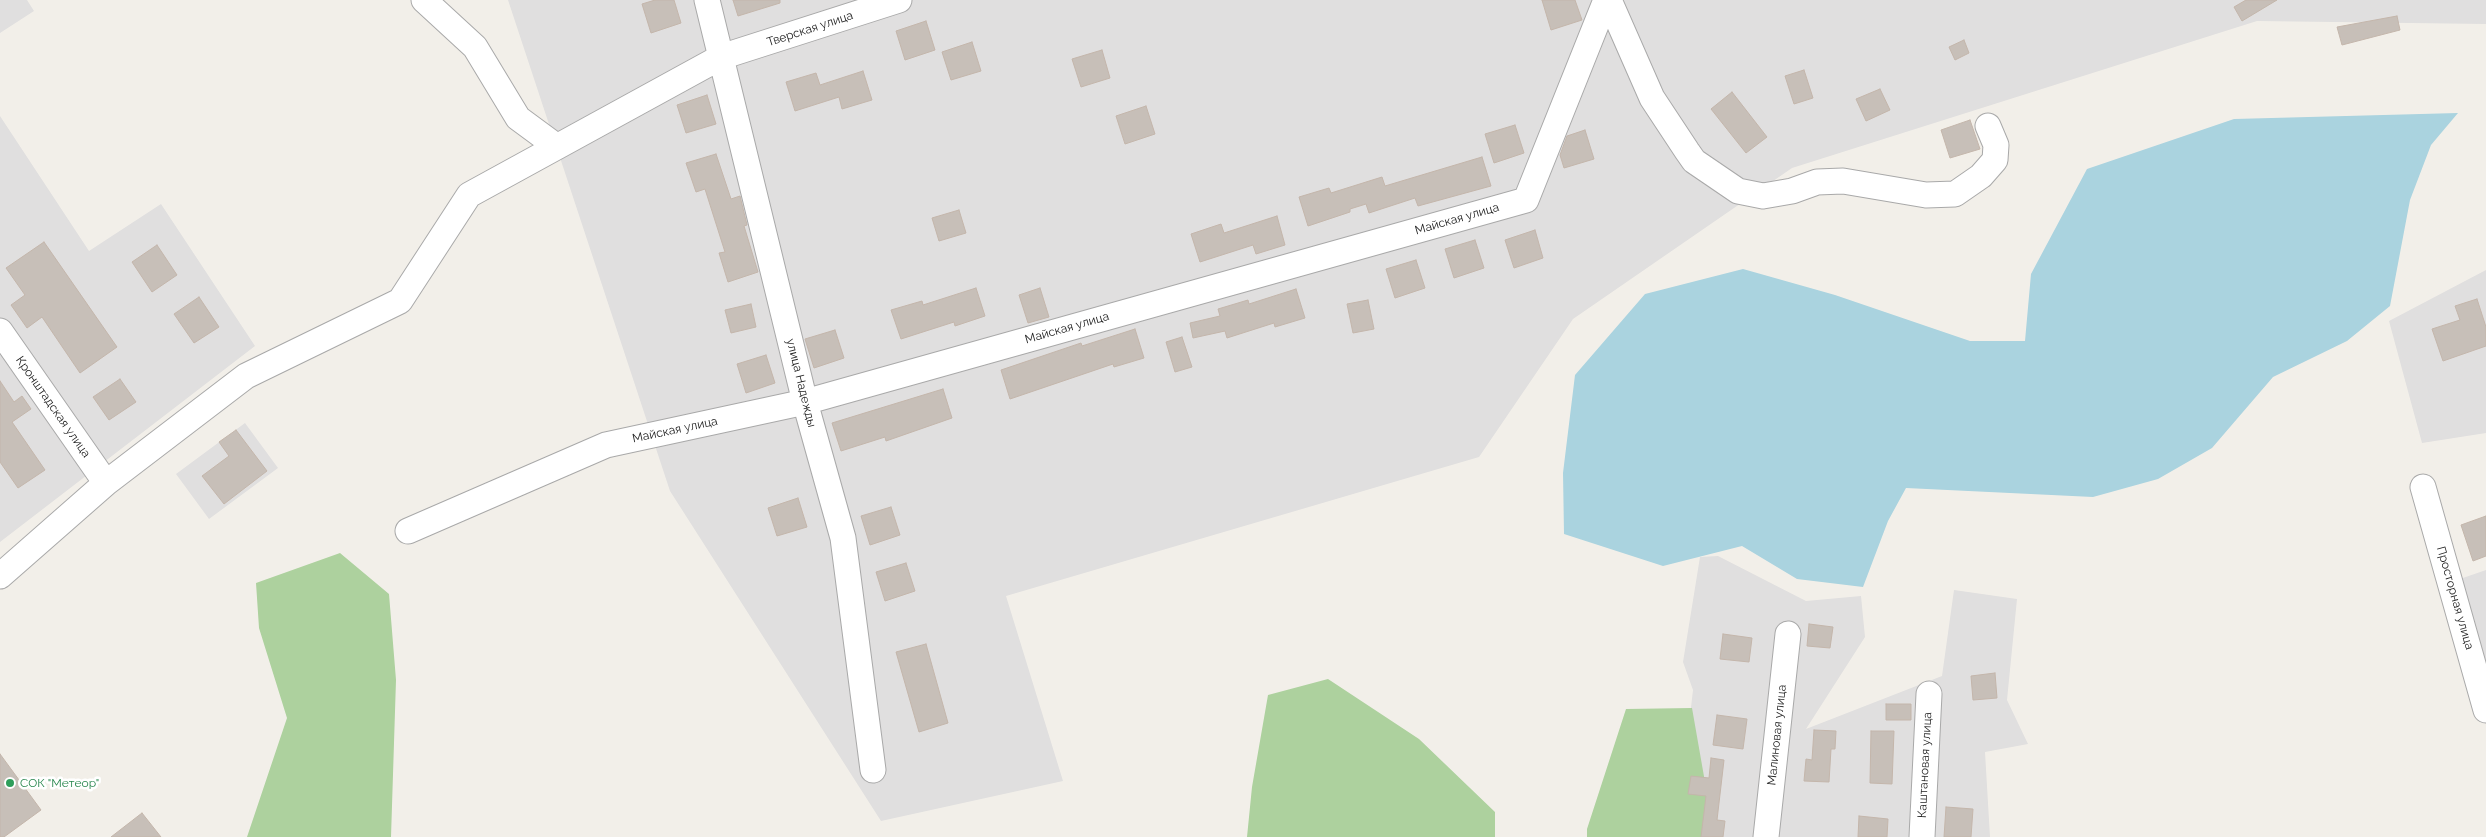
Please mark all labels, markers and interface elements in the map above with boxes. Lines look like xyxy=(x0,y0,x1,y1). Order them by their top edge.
street label: Тверская улица xyxy=(765,8,855,50)
street label: Майская улица xyxy=(1413,200,1501,238)
street label: Майская улица xyxy=(1023,309,1111,347)
street label: улица Надежды xyxy=(783,337,819,429)
street label: Кронштадская улица xyxy=(13,354,93,460)
street label: Майская улица xyxy=(631,414,719,446)
street label: Просторная улица xyxy=(2433,545,2477,651)
street label: Малиновая улица xyxy=(1765,684,1789,786)
street label: Каштановая улица xyxy=(1915,712,1935,818)
place label: СОК "Метеор" xyxy=(20,776,99,790)
marker: СОК "Метеор" xyxy=(4,777,16,789)

